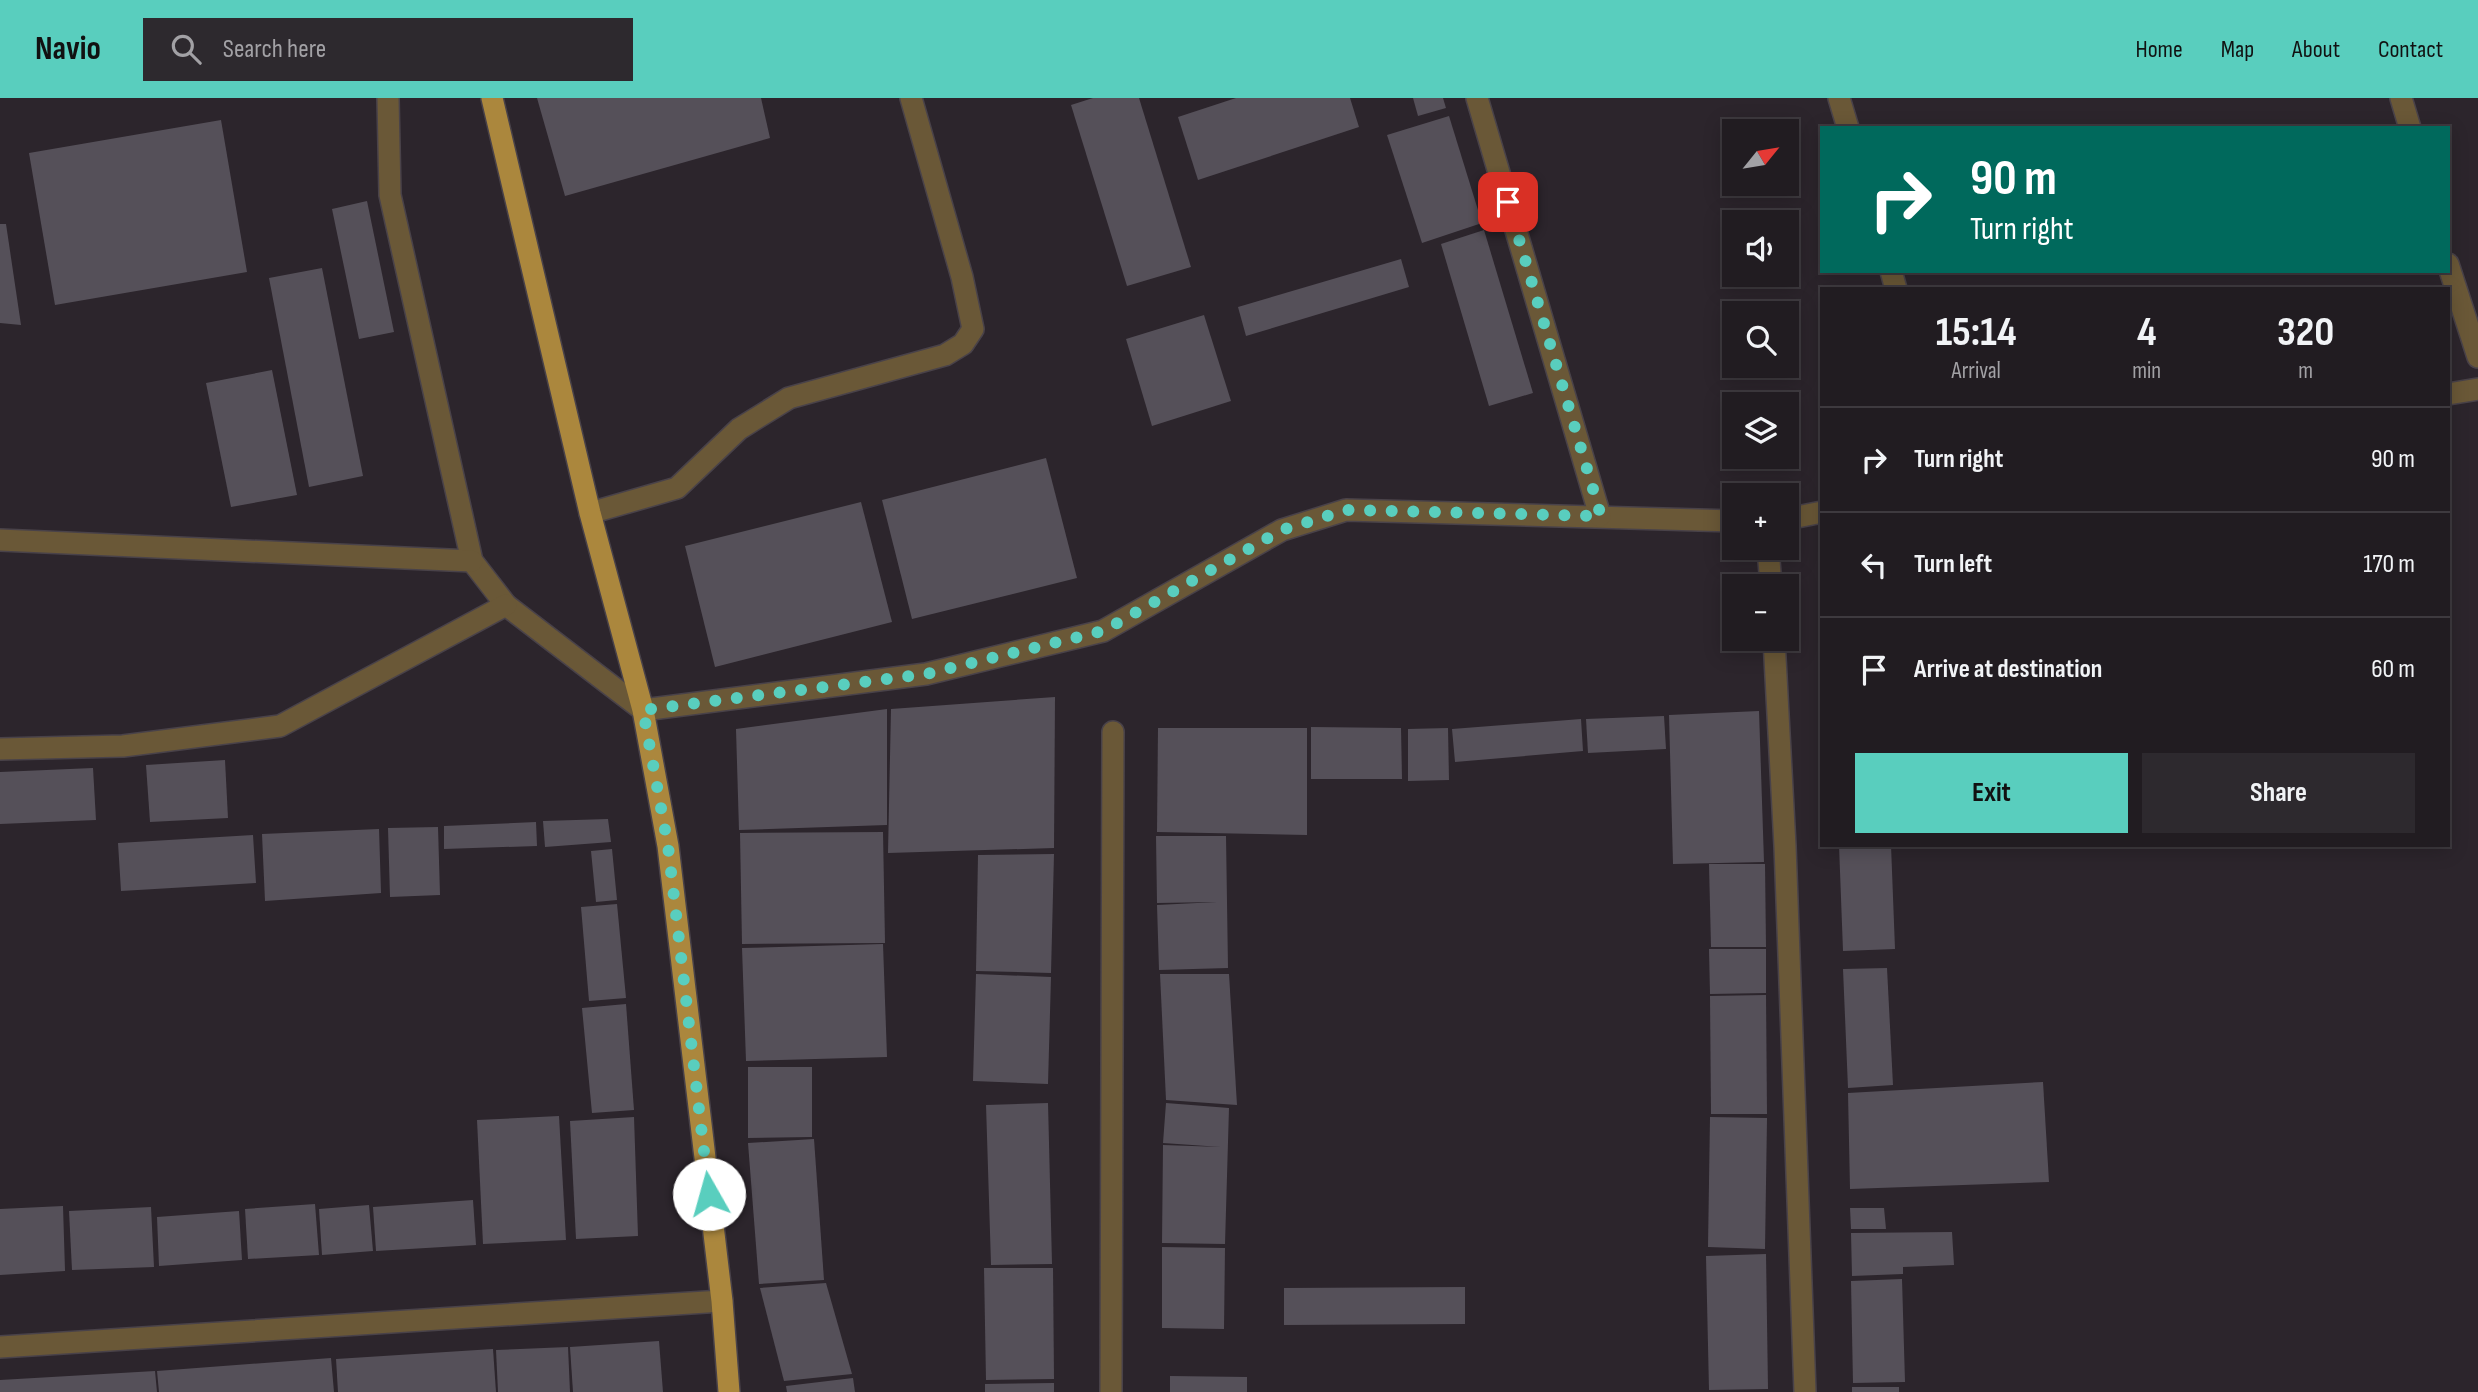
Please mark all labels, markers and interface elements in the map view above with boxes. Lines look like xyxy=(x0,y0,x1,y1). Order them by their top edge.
search box xyxy=(143,18,633,81)
text: Navio xyxy=(35,29,101,69)
icon: search xyxy=(167,30,205,68)
text: Search here xyxy=(223,34,326,65)
text: Home xyxy=(2135,35,2183,64)
text: Map xyxy=(2221,35,2254,64)
text: About xyxy=(2292,35,2340,64)
text: Contact xyxy=(2378,35,2443,64)
north arrow xyxy=(1722,119,1799,196)
map controls xyxy=(1722,119,1799,651)
text: 90 m xyxy=(1970,150,2057,209)
icon: right xyxy=(1855,154,1946,245)
pin xyxy=(1478,172,1538,232)
icon: arrive xyxy=(1489,183,1527,221)
button: sound xyxy=(1722,210,1799,287)
text: Turn right xyxy=(1970,210,2074,249)
button: search xyxy=(1722,301,1799,378)
text: 15:14 xyxy=(1936,307,2016,358)
text: 4 xyxy=(2137,307,2156,358)
text: 320 xyxy=(2277,307,2334,358)
text: Arrival xyxy=(1951,357,2001,385)
text: min xyxy=(2132,357,2161,385)
text: m xyxy=(2298,357,2313,385)
button: layers xyxy=(1722,392,1799,469)
icon: right xyxy=(1855,441,1893,479)
text: Turn right xyxy=(1914,444,2003,475)
text: 90 m xyxy=(2371,444,2415,475)
button: + xyxy=(1722,483,1799,560)
icon: left xyxy=(1855,546,1893,584)
text: Turn left xyxy=(1914,549,1992,580)
text: 170 m xyxy=(2363,549,2415,580)
button: − xyxy=(1722,574,1799,651)
icon: arrive xyxy=(1855,651,1893,689)
text: Arrive at destination xyxy=(1914,654,2102,685)
text: 60 m xyxy=(2371,654,2415,685)
button: Exit xyxy=(1855,753,2128,833)
button: Share xyxy=(2142,753,2415,833)
position arrow xyxy=(672,1157,746,1231)

